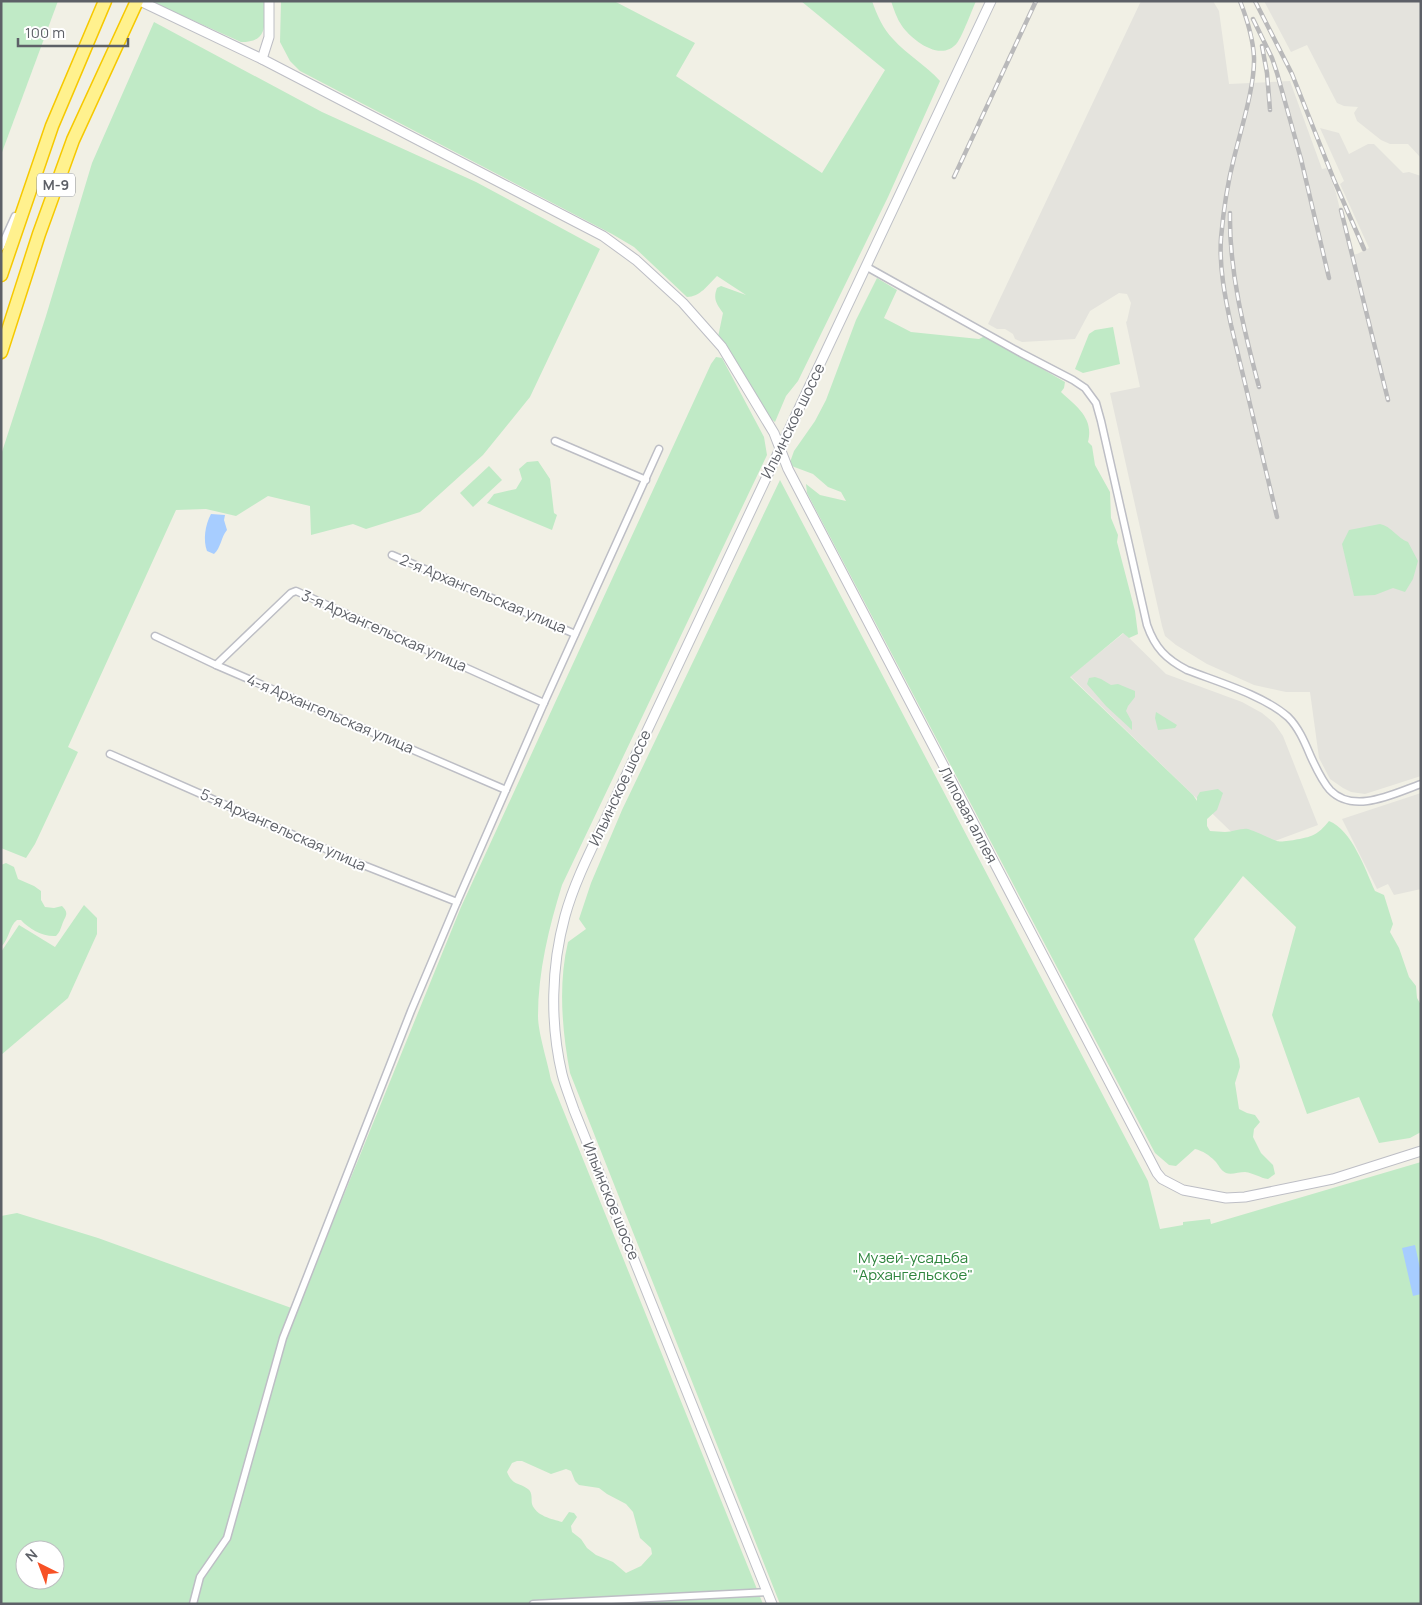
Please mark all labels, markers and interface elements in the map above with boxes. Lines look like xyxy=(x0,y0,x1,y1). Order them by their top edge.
scale bar xyxy=(18,15,128,47)
text: 100 m xyxy=(25,22,65,43)
road number: М-9 xyxy=(37,174,75,196)
street label: Ильинское шоссе xyxy=(756,359,830,482)
street label: 2-я Архангельская улица xyxy=(397,549,570,638)
street label: 3-я Архангельская улица xyxy=(298,585,470,677)
street label: 4-я Архангельская улица xyxy=(243,669,417,758)
street label: Ильинское шоссе xyxy=(583,726,656,849)
street label: Липовая аллея xyxy=(934,763,1003,867)
street label: 5-я Архангельская улица xyxy=(197,783,369,876)
street label: Ильинское шоссе xyxy=(578,1139,645,1263)
park label: Музей-усадьба "Архангельское" xyxy=(853,1247,973,1285)
north arrow xyxy=(15,1540,65,1590)
text: N xyxy=(21,1545,41,1565)

